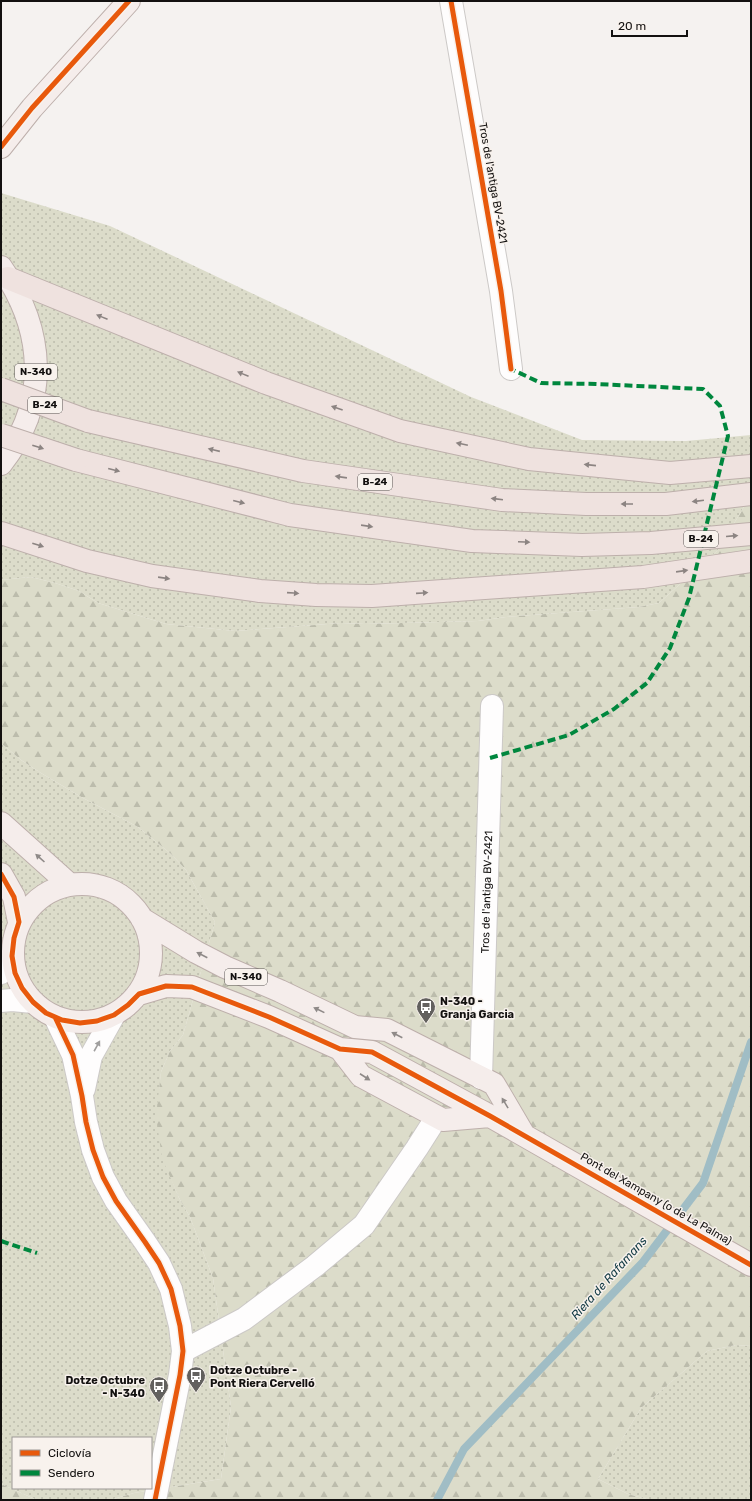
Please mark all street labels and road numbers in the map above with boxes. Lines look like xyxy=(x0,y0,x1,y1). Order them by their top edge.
street label: Tros de l'antiga BV-2421 xyxy=(476,122,510,244)
road number: N-340 xyxy=(15,364,57,380)
road number: B-24 xyxy=(28,397,62,413)
road number: B-24 xyxy=(358,474,392,490)
road number: B-24 xyxy=(684,531,718,547)
street label: Tros de l'antiga BV-2421 xyxy=(478,831,495,954)
road number: N-340 xyxy=(225,969,267,985)
street label: Pont del Xampany (o de La Palma) xyxy=(578,1150,734,1248)

